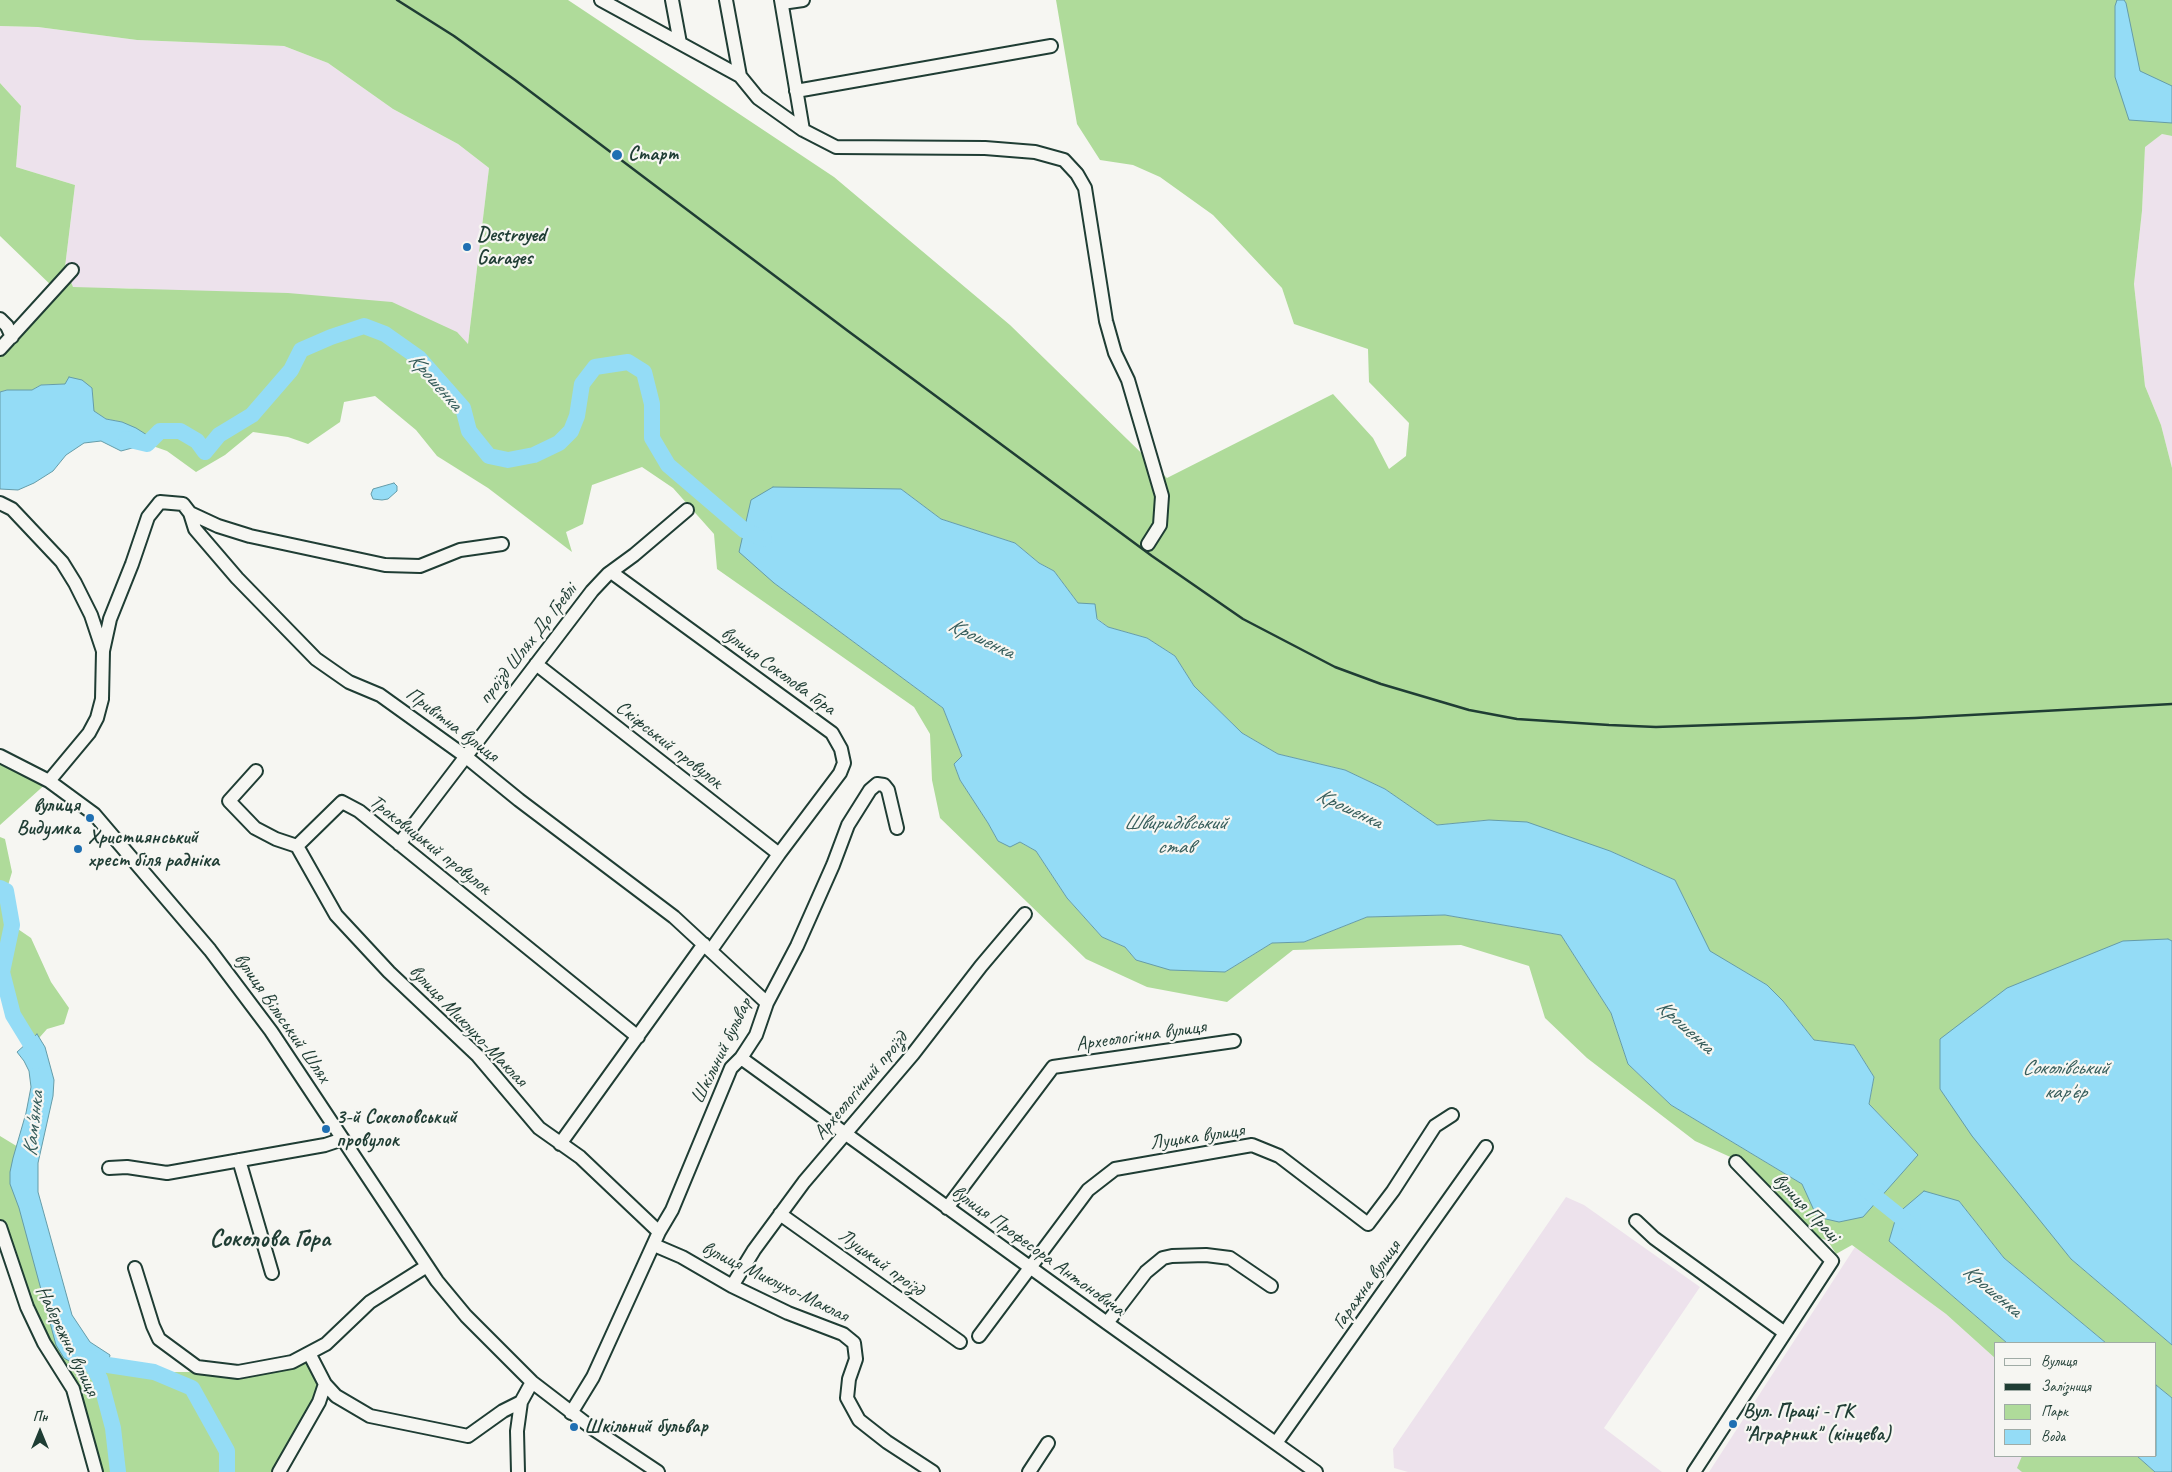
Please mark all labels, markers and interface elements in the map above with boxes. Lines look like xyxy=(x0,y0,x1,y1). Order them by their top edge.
place label: Старт xyxy=(628,143,679,167)
marker: Старт xyxy=(610,148,624,162)
place label: Destroyed Garages xyxy=(477,224,545,271)
marker: Destroyed Garages xyxy=(461,241,473,253)
water label: Крошенка xyxy=(402,348,468,416)
street label: проїзд Шлях До Греблі xyxy=(473,579,583,709)
water label: Крошенка xyxy=(944,613,1018,665)
street label: вулиця Соколова Гора xyxy=(716,621,840,721)
street label: Привітна вулиця xyxy=(401,682,503,768)
street label: Скіфський провулок xyxy=(611,696,727,794)
water label: Крошенка xyxy=(1312,783,1386,835)
street label: Троковицький провулок xyxy=(364,790,496,900)
place label: вулиця Видумка xyxy=(17,794,80,841)
water label: Швиридівський став xyxy=(1124,810,1226,860)
marker: вулиця Видумка xyxy=(84,812,96,824)
place label: Християнський хрест біля радніка xyxy=(88,826,219,873)
marker: Християнський хрест біля радніка xyxy=(72,843,84,855)
street label: вулиця Вільський Шлях xyxy=(228,948,336,1088)
street label: вулиця Миклухо-Маклая xyxy=(404,960,532,1092)
street label: Шкільний бульвар xyxy=(686,994,758,1108)
water label: Крошенка xyxy=(1651,994,1719,1060)
street label: Археологічна вулиця xyxy=(1074,1015,1208,1057)
street label: Археологічний проїзд xyxy=(809,1027,913,1145)
water label: Соколівський кар'єр xyxy=(2022,1055,2108,1105)
water label: Кам'янка xyxy=(18,1091,50,1157)
place label: 3-й Соколовський провулок xyxy=(336,1106,457,1153)
street label: Луцька вулиця xyxy=(1148,1118,1246,1156)
marker: 3-й Соколовський провулок xyxy=(320,1123,332,1135)
street label: вулиця Праці xyxy=(1767,1168,1845,1248)
street label: вулиця Професора Антоновича xyxy=(947,1180,1129,1322)
district label: Соколова Гора xyxy=(210,1224,330,1254)
street label: Луцький проїзд xyxy=(834,1224,928,1302)
street label: вулиця Миклухо-Маклая xyxy=(698,1236,852,1328)
street label: Гаражна вулиця xyxy=(1328,1236,1406,1334)
water label: Крошенка xyxy=(1957,1259,2027,1323)
street label: Набережна вулиця xyxy=(30,1282,104,1400)
legend xyxy=(1994,1342,2157,1457)
text: Вулиця xyxy=(2041,1352,2077,1371)
text: Залізниця xyxy=(2041,1377,2091,1396)
place label: Вул. Праці - ГК "Аграрник" (кінцева) xyxy=(1743,1400,1891,1447)
text: Парк xyxy=(2041,1402,2068,1421)
north arrow xyxy=(15,1407,65,1457)
text: Пн xyxy=(33,1408,47,1425)
place label: Шкільний бульвар xyxy=(584,1415,708,1439)
marker: Вул. Праці - ГК "Аграрник" (кінцева) xyxy=(1727,1418,1739,1430)
marker: Шкільний бульвар xyxy=(568,1421,580,1433)
text: Вода xyxy=(2041,1427,2065,1446)

